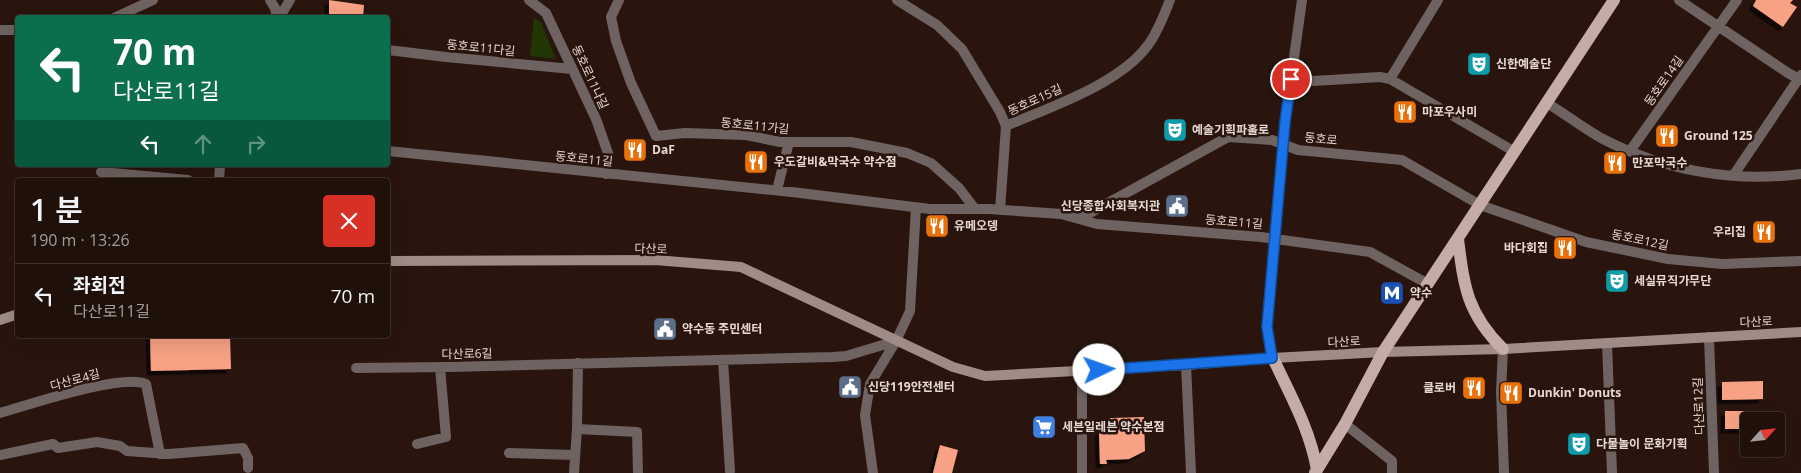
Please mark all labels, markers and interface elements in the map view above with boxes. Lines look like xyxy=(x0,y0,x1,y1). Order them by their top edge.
text: 70 m xyxy=(113,28,196,75)
icon: left xyxy=(30,35,95,100)
street label: 동호로11다길 xyxy=(446,35,516,60)
street label: 동호로11나길 xyxy=(568,42,613,112)
theatre icon: 신한예술단 xyxy=(1466,51,1492,77)
street label: 동호로14길 xyxy=(1640,52,1687,109)
place label: 신한예술단 xyxy=(1496,55,1551,72)
pin xyxy=(1270,58,1312,100)
icon: arrive xyxy=(1277,65,1305,93)
text: 다산로11길 xyxy=(113,75,219,105)
street label: 동호로15길 xyxy=(1005,80,1065,119)
restaurant icon: 마포우사미 xyxy=(1392,99,1418,125)
place label: 마포우사미 xyxy=(1422,103,1477,120)
street label: 동호로11가길 xyxy=(720,113,790,138)
theatre icon: 예술기획파홀로 xyxy=(1162,117,1188,143)
place label: 예술기획파홀로 xyxy=(1192,121,1269,138)
restaurant icon: Ground 125 xyxy=(1654,123,1680,149)
place label: Ground 125 xyxy=(1684,127,1753,144)
street label: 동호로 xyxy=(1304,128,1338,149)
icon: left xyxy=(136,130,164,158)
icon: ahead xyxy=(189,130,217,158)
icon: right xyxy=(242,130,270,158)
restaurant icon: DaF xyxy=(622,137,648,163)
place label: DaF xyxy=(652,141,675,158)
street label: 동호로11길 xyxy=(554,147,614,170)
restaurant icon: 우도갈비&막국수 약수점 xyxy=(743,149,769,175)
restaurant icon: 만포막국수 xyxy=(1602,150,1628,176)
place label: 우도갈비&막국수 약수점 xyxy=(774,153,897,170)
place label: 만포막국수 xyxy=(1632,154,1687,171)
text: 1 분 xyxy=(30,189,83,230)
public building icon: 신당종합사회복지관 xyxy=(1164,193,1190,219)
button: close xyxy=(323,195,375,247)
place label: 신당종합사회복지관 xyxy=(1061,197,1160,214)
street label: 동호로11길 xyxy=(1204,211,1264,232)
restaurant icon: 유메오뎅 xyxy=(924,213,950,239)
place label: 유메오뎅 xyxy=(954,217,998,234)
restaurant icon: 우리집 xyxy=(1751,219,1777,245)
place label: 우리집 xyxy=(1713,223,1746,240)
street label: 동호로12길 xyxy=(1610,225,1670,254)
text: 190 m · 13:26 xyxy=(30,229,130,251)
restaurant icon: 바다회집 xyxy=(1552,235,1578,261)
street label: 다산로 xyxy=(634,239,668,258)
place label: 바다회집 xyxy=(1504,239,1548,256)
theatre icon: 세실뮤직가무단 xyxy=(1604,268,1630,294)
text: 좌회전 xyxy=(73,272,125,298)
place label: 세실뮤직가무단 xyxy=(1634,272,1711,289)
metro station icon: 약수 xyxy=(1379,280,1405,306)
icon: left xyxy=(30,282,58,310)
text: 70 m xyxy=(331,283,375,309)
place label: 약수 xyxy=(1410,284,1432,301)
text: 다산로11길 xyxy=(73,300,150,322)
street label: 다산로 xyxy=(1739,312,1773,331)
public building icon: 약수동 주민센터 xyxy=(652,316,678,342)
place label: 약수동 주민센터 xyxy=(682,320,762,337)
street label: 다산로 xyxy=(1327,332,1361,351)
position arrow xyxy=(1072,343,1124,395)
street label: 다산로6길 xyxy=(441,345,493,362)
street label: 다산로4길 xyxy=(48,365,102,394)
public building icon: 신당119안전센터 xyxy=(837,374,863,400)
restaurant icon: 클로버 xyxy=(1461,375,1487,401)
street label: 다산로12길 xyxy=(1689,377,1708,435)
place label: 신당119안전센터 xyxy=(868,378,955,395)
place label: 클로버 xyxy=(1423,379,1456,396)
restaurant icon: Dunkin' Donuts xyxy=(1498,380,1524,406)
place label: Dunkin' Donuts xyxy=(1528,384,1621,401)
north arrow xyxy=(1740,412,1785,458)
map controls xyxy=(1740,412,1785,457)
supermarket icon: 세븐일레븐 약수본점 xyxy=(1031,414,1057,440)
place label: 세븐일레븐 약수본점 xyxy=(1062,418,1164,435)
theatre icon: 다물놀이 문화기획 xyxy=(1566,431,1592,457)
place label: 다물놀이 문화기획 xyxy=(1596,435,1687,452)

